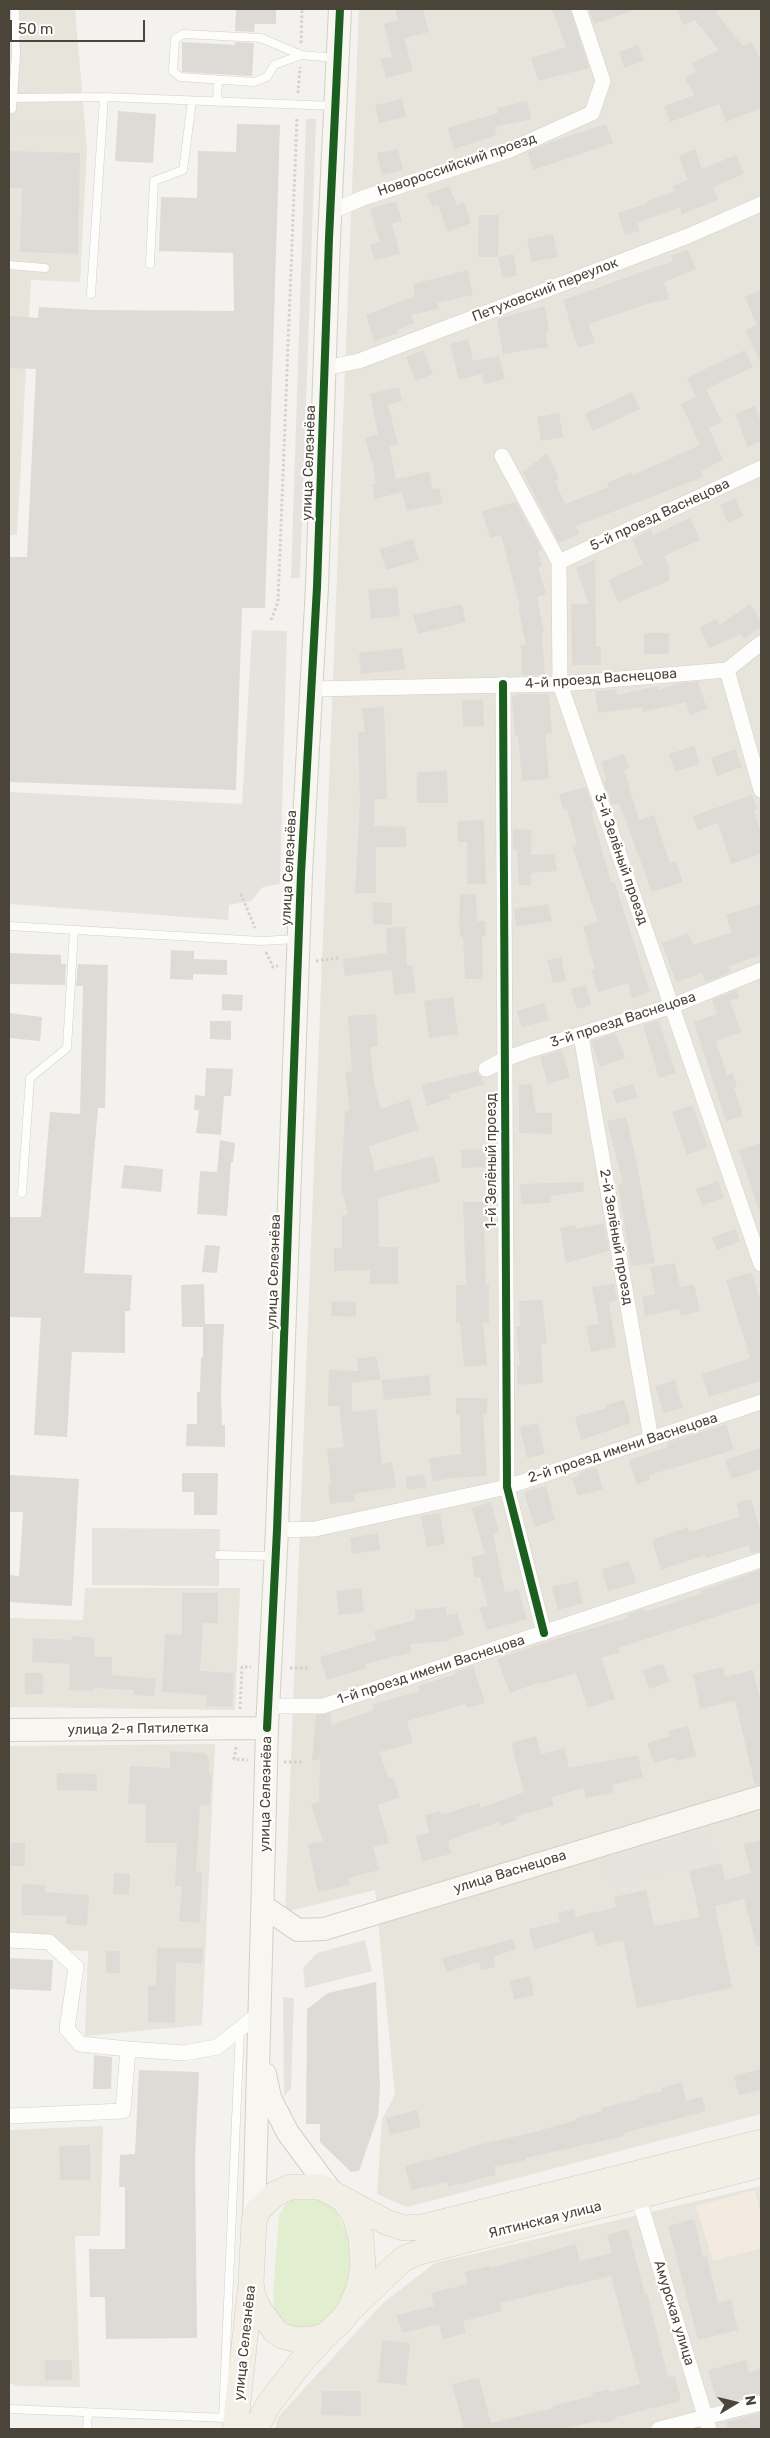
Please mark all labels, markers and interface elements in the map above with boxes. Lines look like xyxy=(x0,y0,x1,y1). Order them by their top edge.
scale bar xyxy=(12,10,148,42)
text: 50 m xyxy=(18,20,53,38)
street label: Новороссийский проезд xyxy=(376,130,538,200)
street label: Петуховский переулок xyxy=(470,254,620,326)
street label: улица Селезнёва xyxy=(299,405,319,521)
street label: 5-й проезд Васнецова xyxy=(588,475,732,555)
street label: 4-й проезд Васнецова xyxy=(524,665,678,693)
street label: 3-й Зелёный проезд xyxy=(591,791,651,927)
street label: улица Селезнёва xyxy=(278,810,300,926)
street label: 3-й проезд Васнецова xyxy=(548,989,698,1051)
street label: 1-й Зелёный проезд xyxy=(484,1093,500,1229)
street label: 2-й Зелёный проезд xyxy=(596,1168,636,1306)
street label: улица Селезнёва xyxy=(264,1214,284,1330)
street label: 2-й проезд имени Васнецова xyxy=(526,1409,720,1487)
street label: 1-й проезд имени Васнецова xyxy=(335,1632,527,1708)
street label: улица 2-я Пятилетка xyxy=(67,1719,209,1739)
street label: улица Селезнёва xyxy=(257,1736,275,1852)
street label: улица Васнецова xyxy=(452,1847,568,1897)
street label: Ялтинская улица xyxy=(487,2198,603,2242)
street label: Амурская улица xyxy=(650,2258,698,2368)
street label: улица Селезнёва xyxy=(231,2285,259,2401)
north arrow xyxy=(710,2378,760,2428)
text: N xyxy=(741,2394,759,2407)

